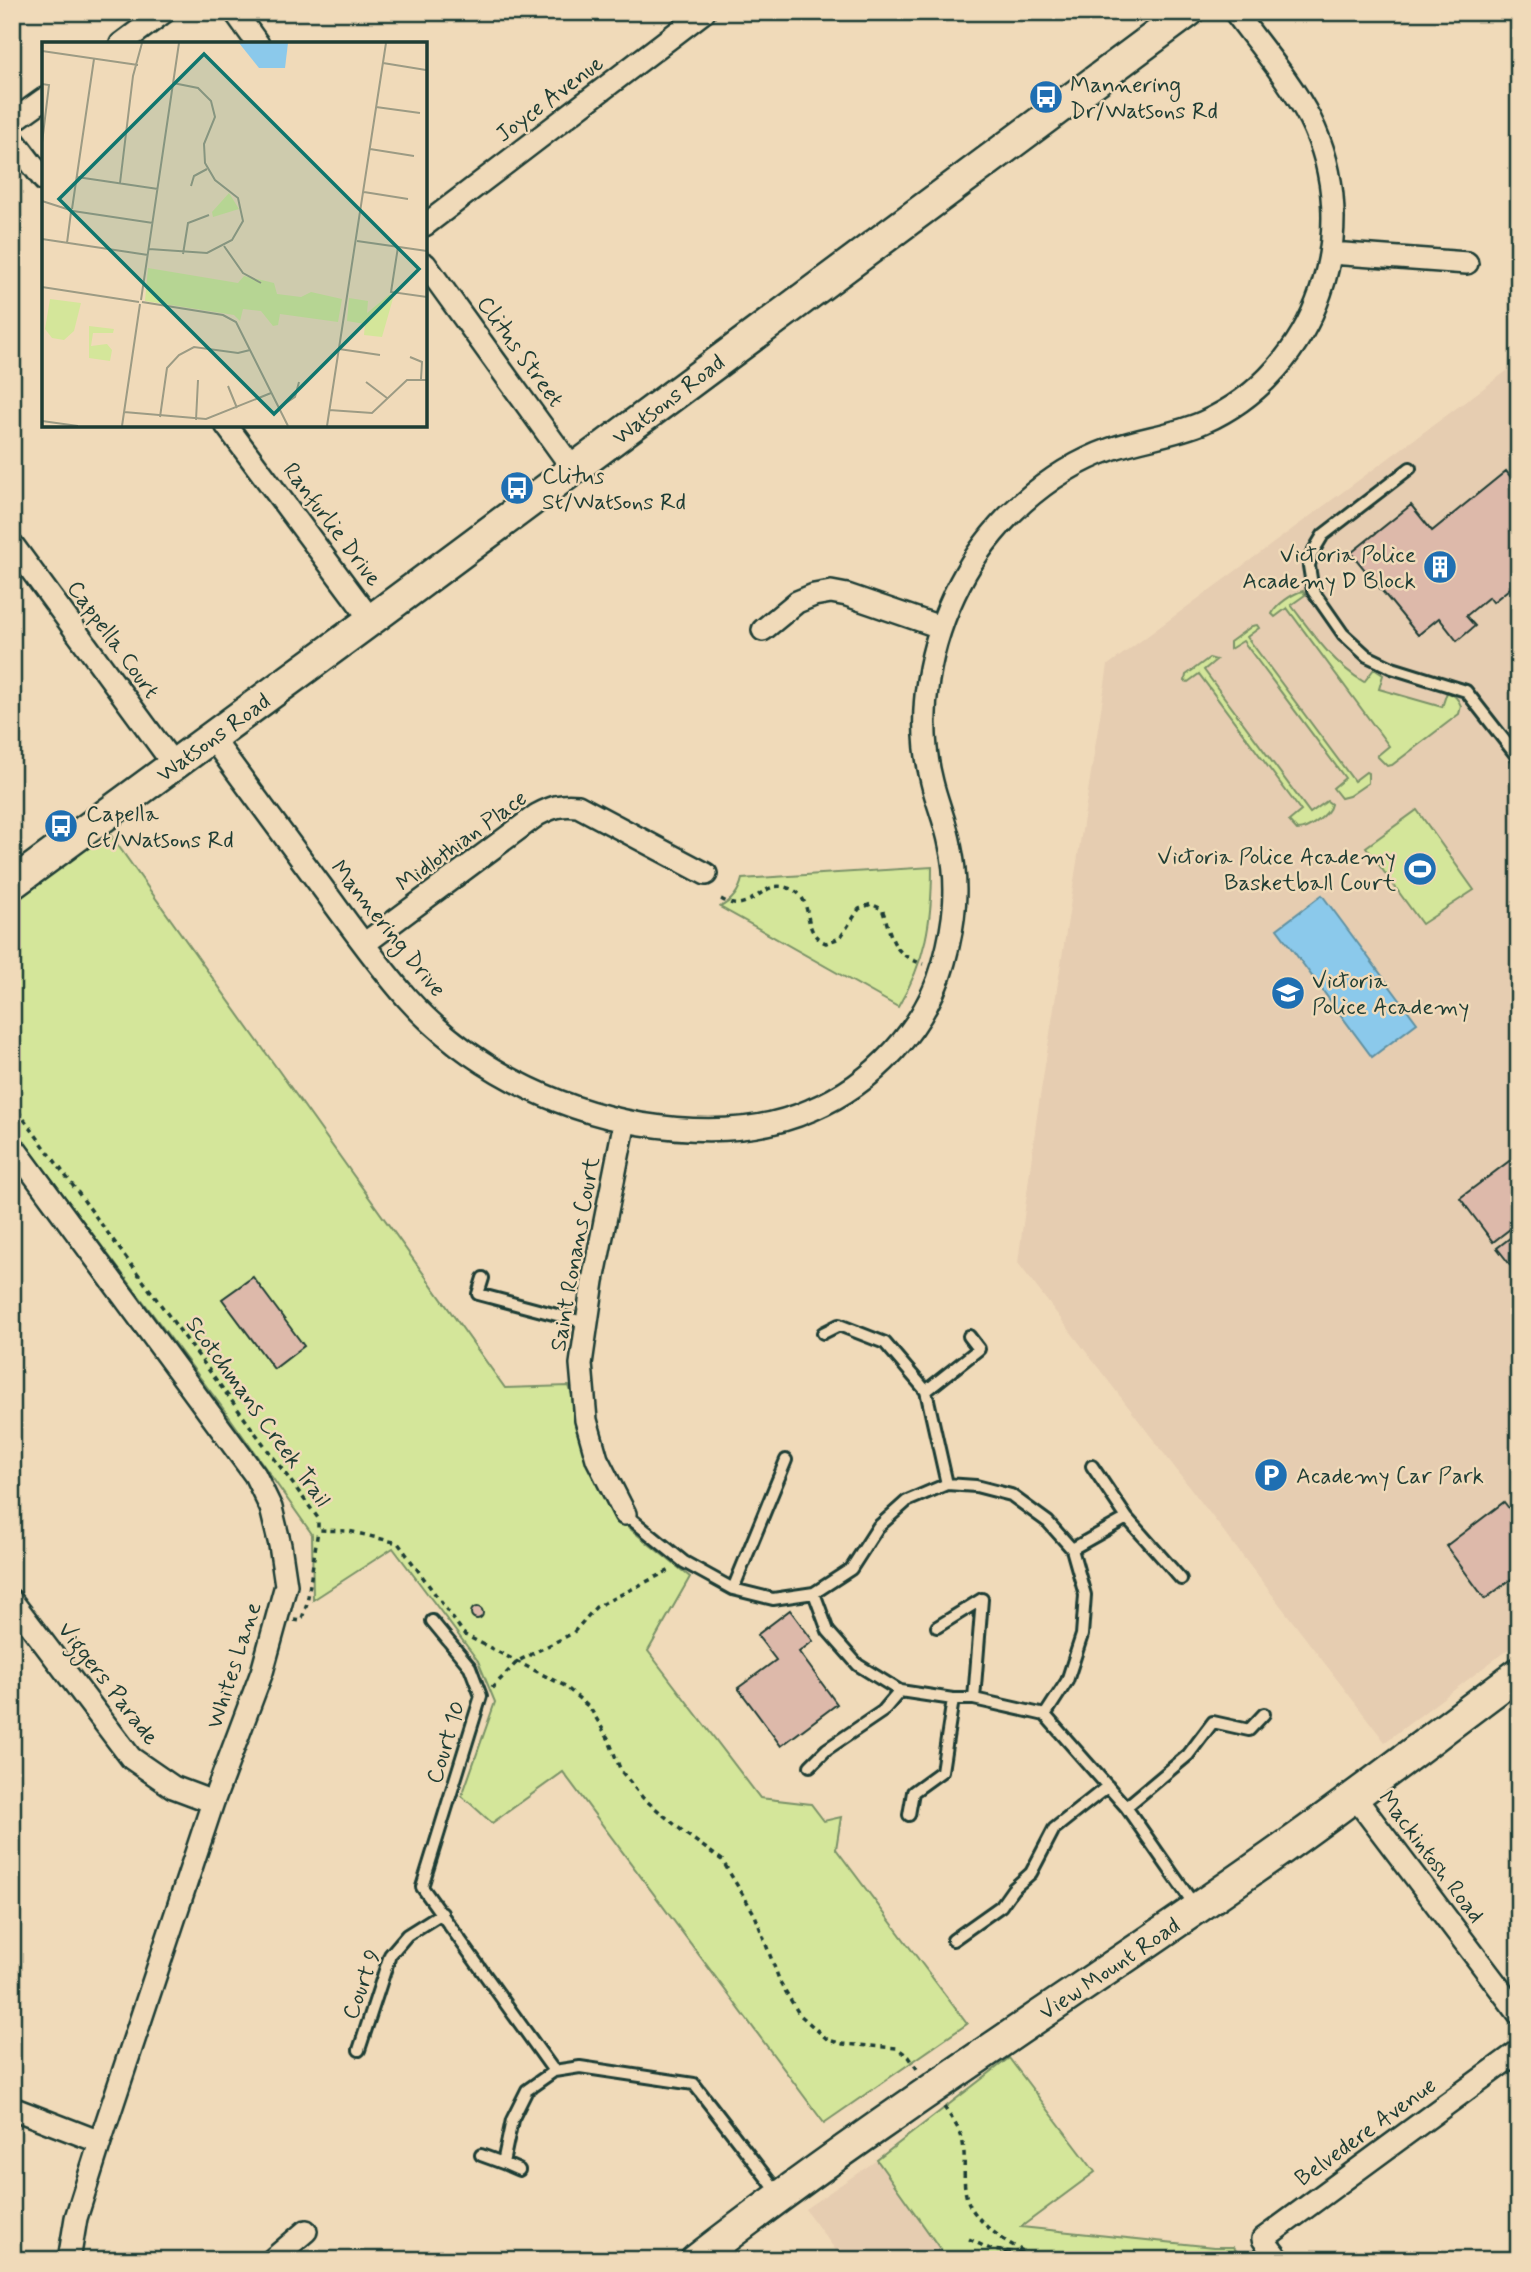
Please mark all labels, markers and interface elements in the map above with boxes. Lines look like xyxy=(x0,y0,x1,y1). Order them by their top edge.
inset map xyxy=(42,42,427,427)
street label: Joyce Avenue xyxy=(490,49,610,150)
place label: Mannering Dr/Watsons Rd xyxy=(1070,71,1218,127)
bus stop icon: Mannering Dr/Watsons Rd xyxy=(1027,78,1065,116)
street label: Clitus Street xyxy=(469,291,570,414)
street label: Watsons Road xyxy=(607,348,732,453)
street label: Ranfurlie Drive xyxy=(275,457,388,593)
place label: Clitus St/Watsons Rd xyxy=(542,462,686,518)
bus stop icon: Clitus St/Watsons Rd xyxy=(498,469,536,507)
place label: Victoria Police Academy D Block xyxy=(1242,541,1416,597)
building icon: Victoria Police Academy D Block xyxy=(1421,548,1459,586)
street label: Cappella Court xyxy=(59,575,166,706)
street label: Watsons Road xyxy=(151,687,277,790)
street label: Midlothian Place xyxy=(391,784,534,899)
place label: Capella Ct/Watsons Rd xyxy=(86,800,234,856)
bus stop icon: Capella Ct/Watsons Rd xyxy=(42,807,80,845)
place label: Victoria Police Academy Basketball Court xyxy=(1157,843,1396,899)
sports icon: Victoria Police Academy Basketball Court xyxy=(1401,850,1439,888)
street label: Mannering Drive xyxy=(321,855,452,1005)
place label: Victoria Police Academy xyxy=(1312,967,1469,1023)
school or university icon: Victoria Police Academy xyxy=(1269,974,1307,1012)
street label: Saint Ronans Court xyxy=(544,1154,608,1354)
street label: Scotchmans Creek Trail xyxy=(178,1311,337,1513)
parking icon: Academy Car Park xyxy=(1252,1456,1290,1494)
place label: Academy Car Park xyxy=(1296,1462,1484,1492)
street label: Whites Lane xyxy=(200,1599,269,1733)
street label: Viggers Parade xyxy=(48,1616,165,1753)
street label: Court 10 xyxy=(420,1698,474,1788)
street label: Mackintosh Road xyxy=(1371,1785,1490,1930)
street label: View Mount Road xyxy=(1034,1911,1186,2028)
street label: Court 9 xyxy=(336,1945,389,2024)
street label: Belvedere Avenue xyxy=(1290,2071,1443,2194)

